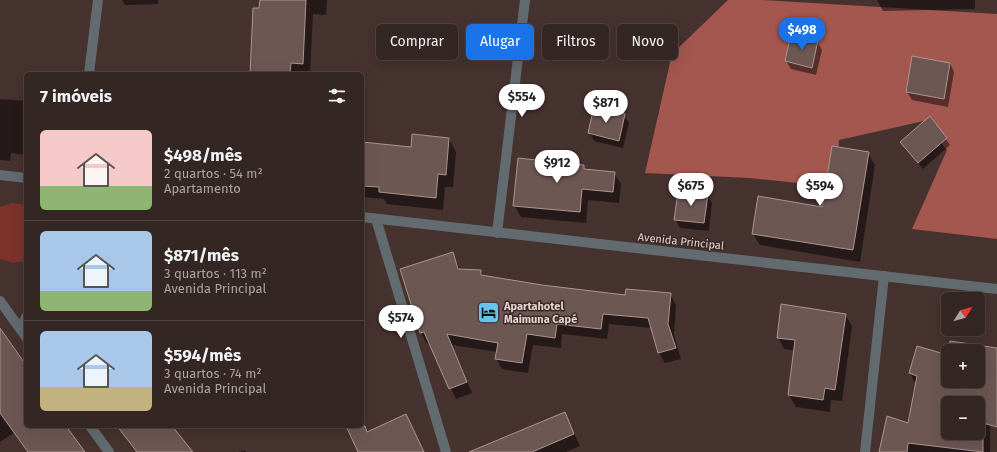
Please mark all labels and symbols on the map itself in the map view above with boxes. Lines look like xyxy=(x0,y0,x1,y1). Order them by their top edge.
pin: $498 xyxy=(778,17,826,51)
pin: $554 xyxy=(498,84,546,118)
pin: $871 xyxy=(582,90,630,124)
pin: $912 xyxy=(533,150,581,184)
pin: $675 xyxy=(667,173,715,207)
pin: $594 xyxy=(796,173,844,207)
street label: Avenida Principal xyxy=(637,231,725,252)
north arrow xyxy=(941,292,985,336)
hotel icon: Apartahotel Maimuna Capé xyxy=(475,299,501,325)
place label: Apartahotel Maimuna Capé xyxy=(503,300,577,326)
pin: $574 xyxy=(377,305,425,339)

